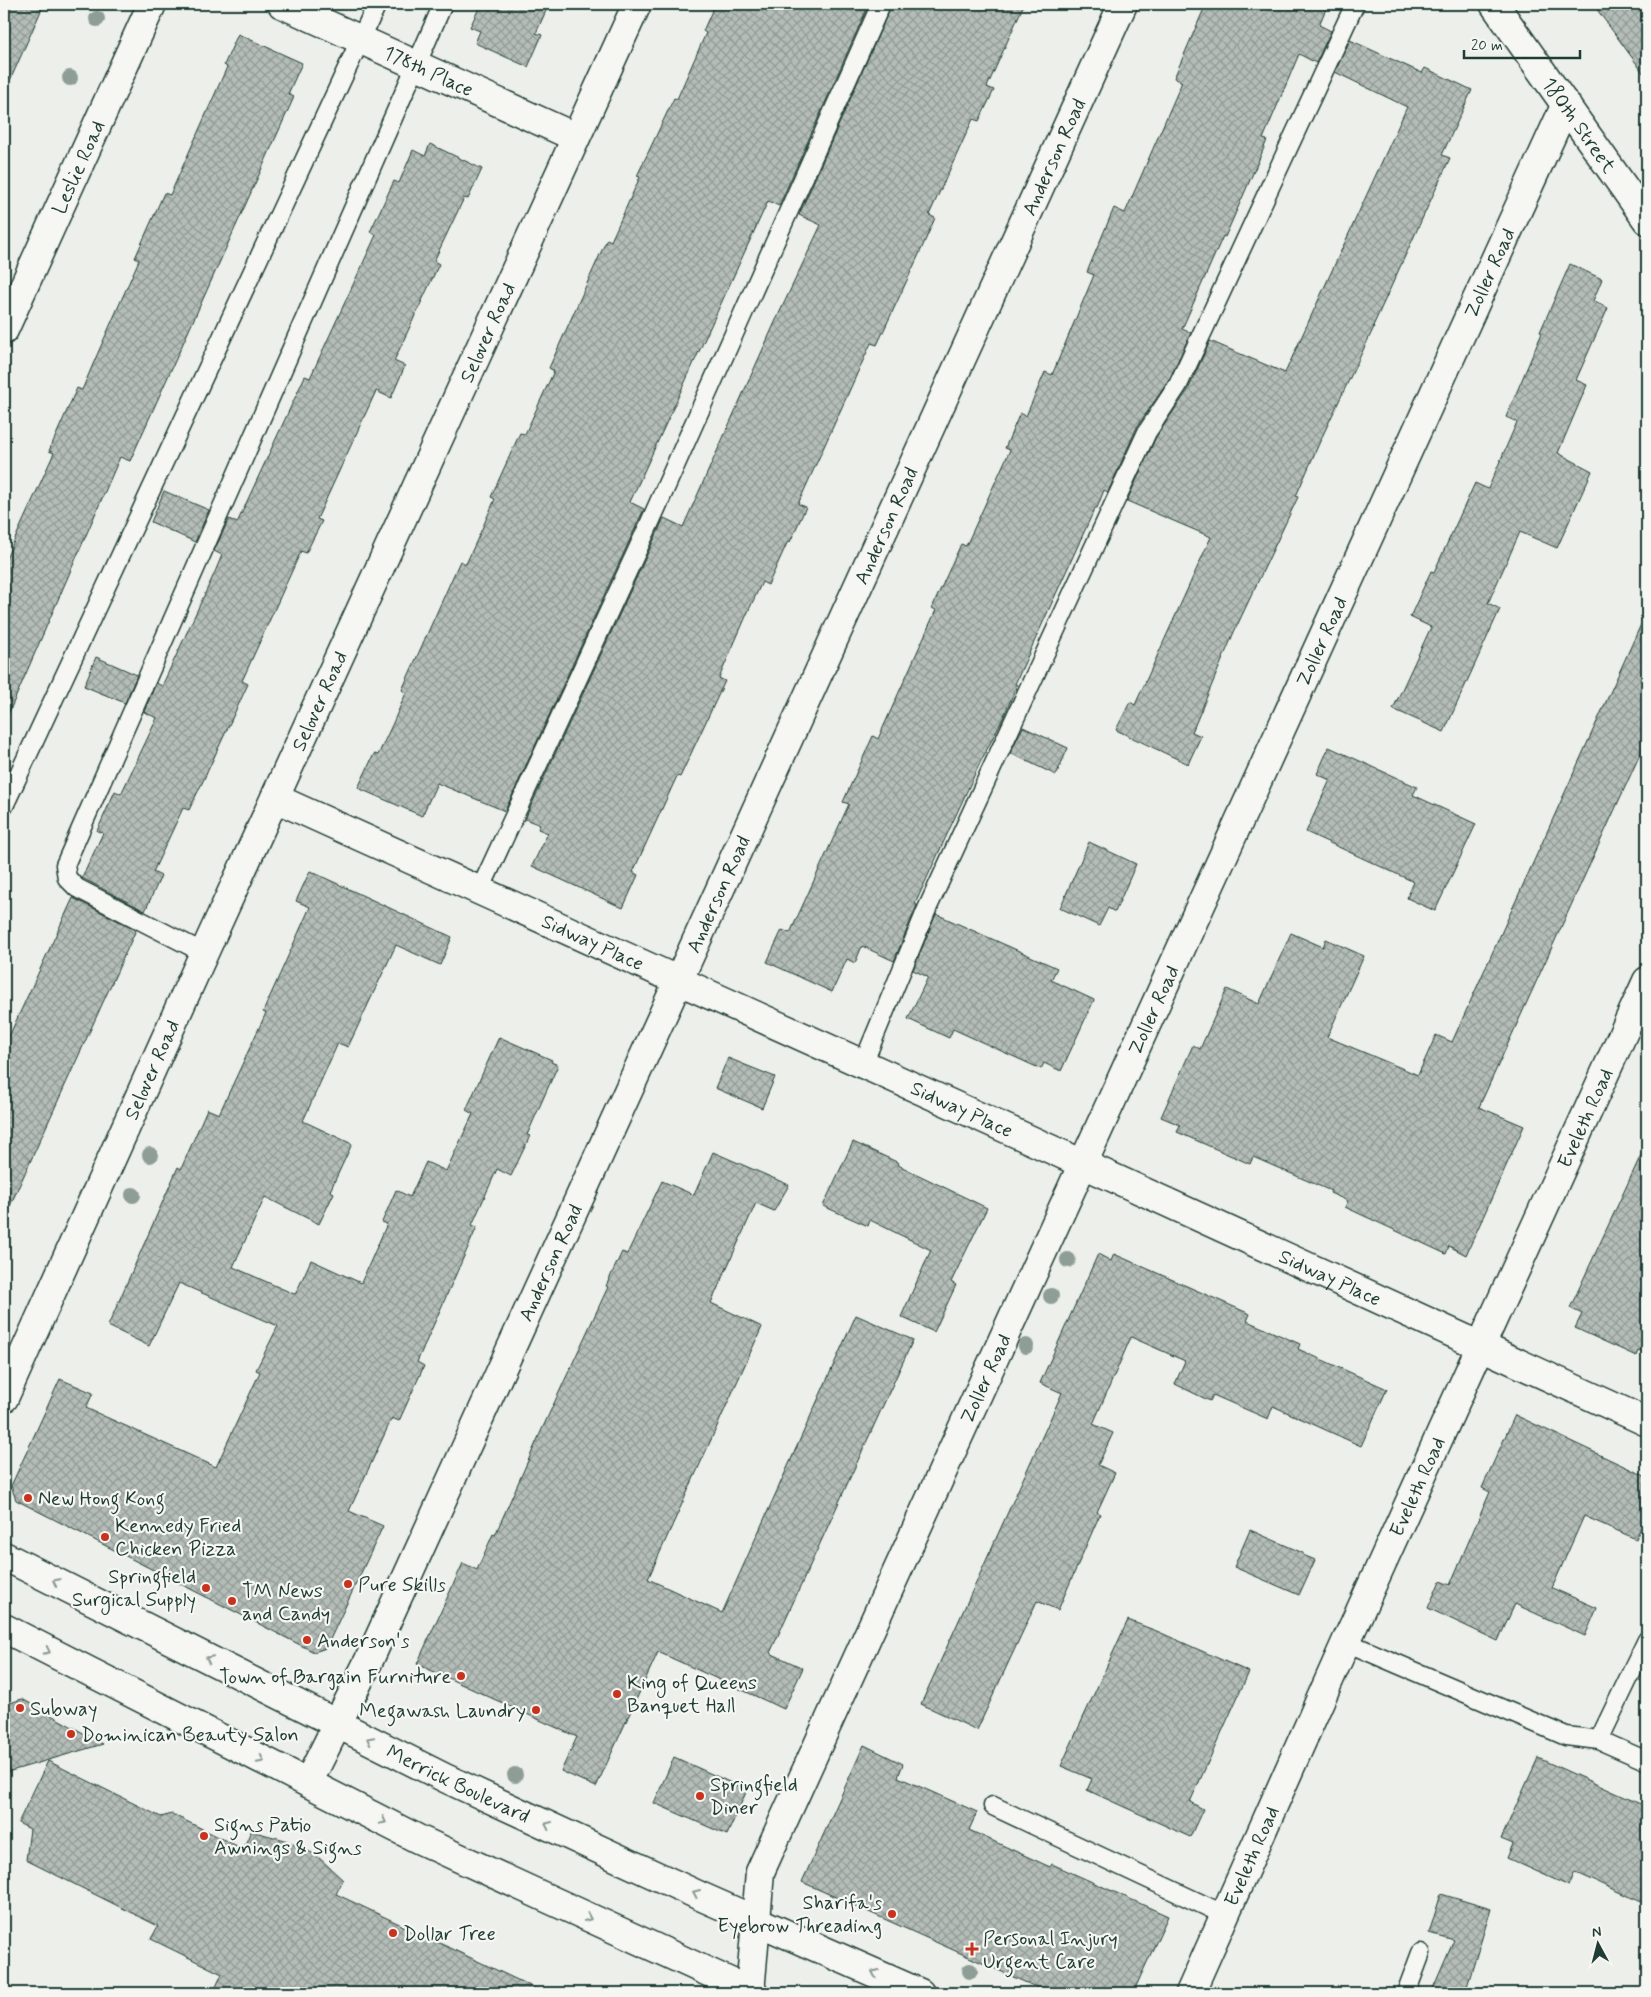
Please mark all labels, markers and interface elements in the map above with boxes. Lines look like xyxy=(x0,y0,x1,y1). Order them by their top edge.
scale bar xyxy=(1464,28,1580,60)
text: 20 m xyxy=(1471,36,1503,56)
street label: 178th Place xyxy=(379,40,477,104)
street label: 180th Street xyxy=(1535,72,1622,179)
street label: Anderson Road xyxy=(1016,94,1093,220)
street label: Leslie Road xyxy=(46,117,112,219)
street label: Zoller Road xyxy=(1458,224,1523,323)
street label: Selover Road xyxy=(454,279,523,387)
street label: Anderson Road xyxy=(849,463,925,589)
street label: Zoller Road xyxy=(1290,593,1355,691)
street label: Selover Road xyxy=(286,647,355,756)
street label: Anderson Road xyxy=(681,832,758,958)
street label: Sidway Place xyxy=(537,908,648,978)
street label: Zoller Road xyxy=(1122,961,1187,1060)
street label: Selover Road xyxy=(119,1016,187,1125)
street label: Eveleth Road xyxy=(1552,1064,1620,1173)
street label: Sidway Place xyxy=(906,1075,1017,1145)
street label: Anderson Road xyxy=(513,1200,590,1326)
street label: Sidway Place xyxy=(1274,1243,1385,1314)
street label: Zoller Road xyxy=(954,1330,1019,1428)
street label: Eveleth Road xyxy=(1384,1433,1453,1541)
place label: New Hong Kong xyxy=(38,1486,165,1515)
marker: New Hong Kong xyxy=(22,1492,34,1504)
place label: Kennedy Fried Chicken Pizza xyxy=(115,1513,241,1563)
marker: Kennedy Fried Chicken Pizza xyxy=(99,1531,111,1543)
place label: Springfield Surgical Supply xyxy=(72,1564,196,1615)
place label: Pure Skills xyxy=(358,1572,446,1599)
one-way arrow xyxy=(52,1578,61,1588)
place label: TM News and Candy xyxy=(242,1578,330,1628)
marker: Pure Skills xyxy=(342,1578,354,1590)
marker: Springfield Surgical Supply xyxy=(200,1582,212,1594)
marker: TM News and Candy xyxy=(226,1595,238,1607)
place label: Anderson's xyxy=(317,1628,410,1655)
marker: Anderson's xyxy=(301,1634,313,1646)
one-way arrow xyxy=(42,1645,51,1655)
one-way arrow xyxy=(205,1655,214,1665)
place label: Town of Bargain Furniture xyxy=(219,1664,451,1691)
marker: Town of Bargain Furniture xyxy=(455,1670,467,1682)
place label: King of Queens Banquet Hall xyxy=(627,1670,757,1720)
marker: King of Queens Banquet Hall xyxy=(611,1688,623,1700)
place label: Subway xyxy=(30,1696,97,1723)
place label: Megawash Laundry xyxy=(359,1698,526,1727)
marker: Subway xyxy=(14,1702,26,1714)
marker: Megawash Laundry xyxy=(530,1704,542,1716)
place label: Dominican Beauty Salon xyxy=(81,1722,299,1749)
marker: Dominican Beauty Salon xyxy=(65,1728,77,1740)
one-way arrow xyxy=(366,1736,375,1746)
street label: Merrick Boulevard xyxy=(381,1739,534,1830)
one-way arrow xyxy=(256,1754,265,1764)
place label: Springfield Diner xyxy=(710,1772,798,1822)
marker: Springfield Diner xyxy=(694,1790,706,1802)
street label: Eveleth Road xyxy=(1218,1802,1286,1911)
place label: Signs Patio Awnings & Signs xyxy=(214,1812,362,1864)
one-way arrow xyxy=(377,1815,386,1825)
one-way arrow xyxy=(544,1821,553,1832)
marker: Signs Patio Awnings & Signs xyxy=(198,1830,210,1842)
one-way arrow xyxy=(692,1890,701,1900)
place label: Sharifa's Eyebrow Threading xyxy=(717,1890,882,1940)
marker: Sharifa's Eyebrow Threading xyxy=(886,1908,898,1920)
one-way arrow xyxy=(583,1911,592,1922)
north arrow xyxy=(1574,1920,1624,1970)
place label: Dollar Tree xyxy=(403,1921,496,1948)
text: N xyxy=(1591,1923,1602,1942)
place label: Personal Injury Urgent Care xyxy=(983,1926,1118,1978)
marker: Dollar Tree xyxy=(387,1927,399,1939)
marker: Personal Injury Urgent Care xyxy=(965,1942,979,1956)
one-way arrow xyxy=(871,1969,880,1980)

